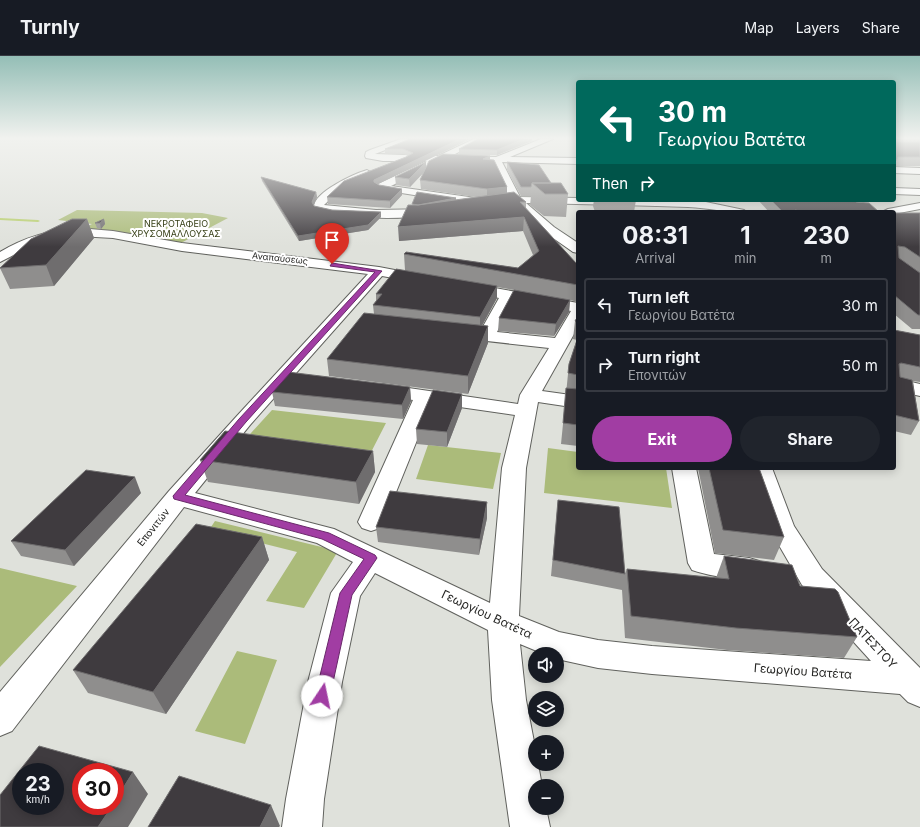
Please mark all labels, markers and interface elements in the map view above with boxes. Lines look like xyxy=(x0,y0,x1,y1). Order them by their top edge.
text: Turnly xyxy=(20,16,80,39)
text: Map xyxy=(745,19,774,36)
text: Layers xyxy=(796,19,840,36)
text: Share xyxy=(862,19,900,36)
text: 30 m xyxy=(658,95,727,129)
icon: left xyxy=(592,96,644,148)
text: Γεωργίου Βατέτα xyxy=(658,129,806,150)
icon: right xyxy=(636,172,658,194)
text: Then xyxy=(592,174,628,193)
park label: ΝΕΚΡΟΤΑΦΕΙΟ ΧΡΥΣΟΜΑΛΛΟΥΣΑΣ xyxy=(131,218,221,239)
text: 08:31 xyxy=(622,221,688,250)
text: 1 xyxy=(740,221,751,250)
text: 230 xyxy=(803,221,850,250)
pin xyxy=(315,223,349,264)
icon: arrive xyxy=(321,229,343,251)
street label: Αναπαύσεως xyxy=(252,250,308,266)
text: Arrival xyxy=(635,250,675,266)
text: min xyxy=(734,250,757,266)
text: m xyxy=(821,250,832,266)
text: Turn left xyxy=(628,288,689,307)
icon: left xyxy=(594,294,616,316)
text: 30 m xyxy=(842,296,878,315)
text: Γεωργίου Βατέτα xyxy=(628,307,735,323)
text: Turn right xyxy=(628,348,700,367)
icon: right xyxy=(594,354,616,376)
text: 50 m xyxy=(842,356,878,375)
text: Επονιτών xyxy=(628,367,686,383)
button: Exit xyxy=(592,416,732,462)
button: Share xyxy=(740,416,880,462)
street label: Επονιτών xyxy=(134,506,172,548)
street label: Γεωργίου Βατέτα xyxy=(439,586,535,642)
street label: ΠΑΤΕΣΤΟΥ xyxy=(846,615,900,671)
map controls xyxy=(528,647,564,815)
button: sound xyxy=(528,647,564,683)
street label: Γεωργίου Βατέτα xyxy=(753,660,853,682)
position arrow xyxy=(301,675,343,717)
button: layers xyxy=(528,691,564,727)
button: + xyxy=(528,735,564,771)
speed limit sign: 30 xyxy=(72,763,124,815)
text: 23 xyxy=(25,772,51,796)
button: − xyxy=(528,779,564,815)
text: km/h xyxy=(26,793,50,805)

